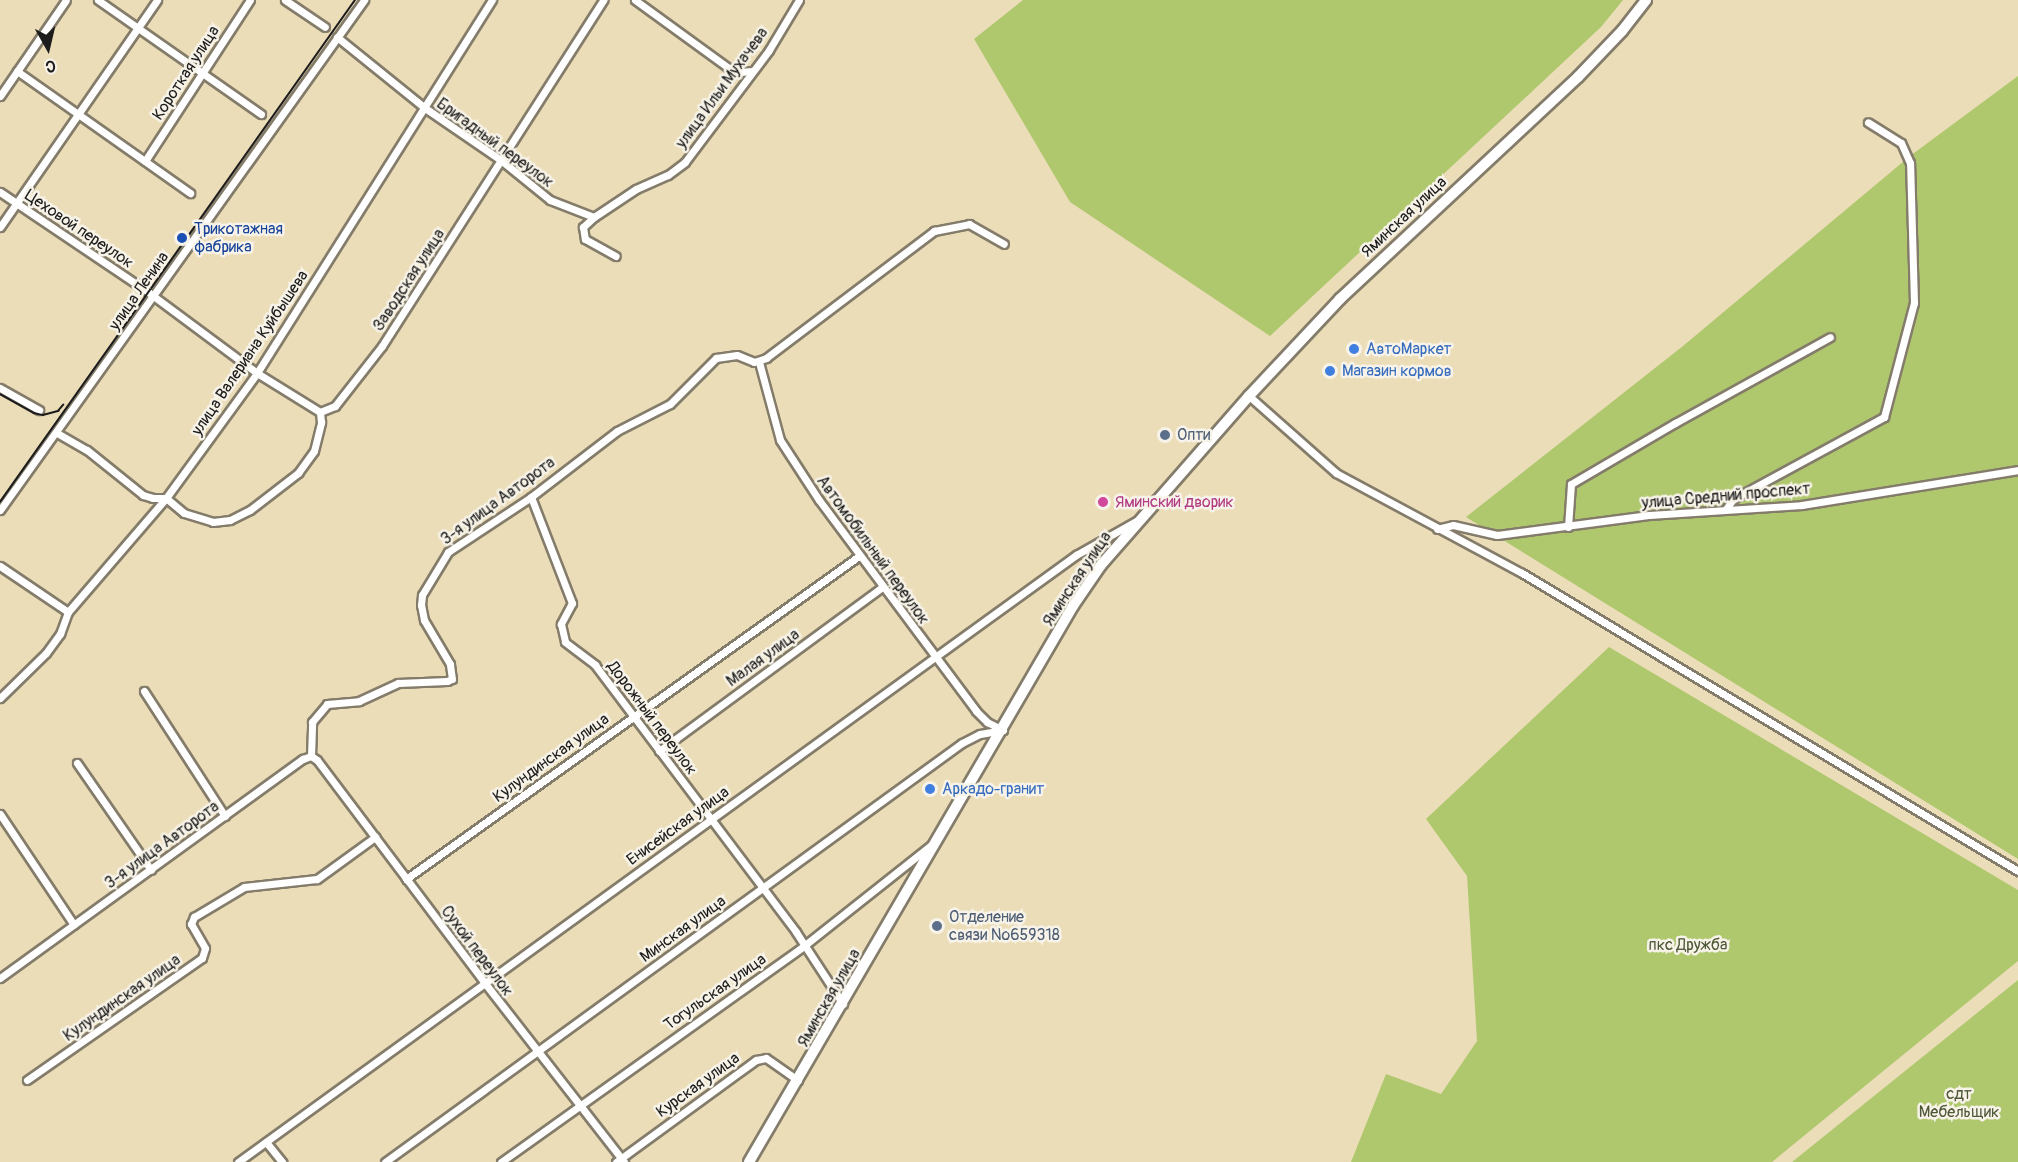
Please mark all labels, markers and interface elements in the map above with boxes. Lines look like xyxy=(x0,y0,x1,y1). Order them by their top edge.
north arrow xyxy=(18,18,78,78)
street label: Короткая улица xyxy=(148,22,224,124)
street label: улица Ильи Мухачева xyxy=(672,24,772,152)
text: С xyxy=(44,55,57,76)
street label: Бригадный переулок xyxy=(433,94,557,192)
street label: Яминская улица xyxy=(1357,173,1451,261)
street label: Цеховой переулок xyxy=(21,186,137,272)
place label: Трикотажная фабрика xyxy=(194,219,283,257)
street label: Заводская улица xyxy=(369,225,449,335)
marker: Трикотажная фабрика xyxy=(175,231,189,245)
street label: улица Ленина xyxy=(105,248,173,334)
street label: улица Валериана Куйбышева xyxy=(188,267,312,439)
place label: АвтоМаркет xyxy=(1366,339,1452,359)
marker: АвтоМаркет xyxy=(1347,342,1361,356)
place label: Магазин кормов xyxy=(1342,361,1452,381)
marker: Магазин кормов xyxy=(1323,364,1337,378)
place label: Опти xyxy=(1177,425,1210,445)
marker: Опти xyxy=(1158,428,1172,442)
street label: 3-я улица Авторота xyxy=(437,453,559,549)
street label: Автомобильный переулок xyxy=(813,472,933,628)
street label: улица Средний проспект xyxy=(1641,479,1811,513)
place label: Яминский дворик xyxy=(1115,492,1234,512)
marker: Яминский дворик xyxy=(1096,495,1110,509)
street label: Яминская улица xyxy=(1038,528,1116,630)
street label: Малая улица xyxy=(723,625,803,691)
street label: Дорожный переулок xyxy=(603,657,701,779)
street label: Кулундинская улица xyxy=(489,709,613,807)
place label: Аркадо-гранит xyxy=(942,779,1044,799)
street label: Енисейская улица xyxy=(623,782,733,870)
marker: Аркадо-гранит xyxy=(923,782,937,796)
street label: 3-я улица Авторота xyxy=(101,797,223,893)
street label: Минская улица xyxy=(636,891,730,967)
street label: Сухой переулок xyxy=(437,902,517,1000)
place label: Отделение связи №659318 xyxy=(949,907,1060,945)
marker: Отделение связи №659318 xyxy=(930,919,944,933)
park label: пкс Дружба xyxy=(1649,935,1727,955)
street label: Яминская улица xyxy=(793,946,865,1050)
street label: Кулундинская улица xyxy=(60,950,184,1046)
street label: Тогульская улица xyxy=(660,950,770,1034)
street label: Курская улица xyxy=(653,1048,743,1122)
park label: сдт Мебельщик xyxy=(1919,1084,1999,1122)

